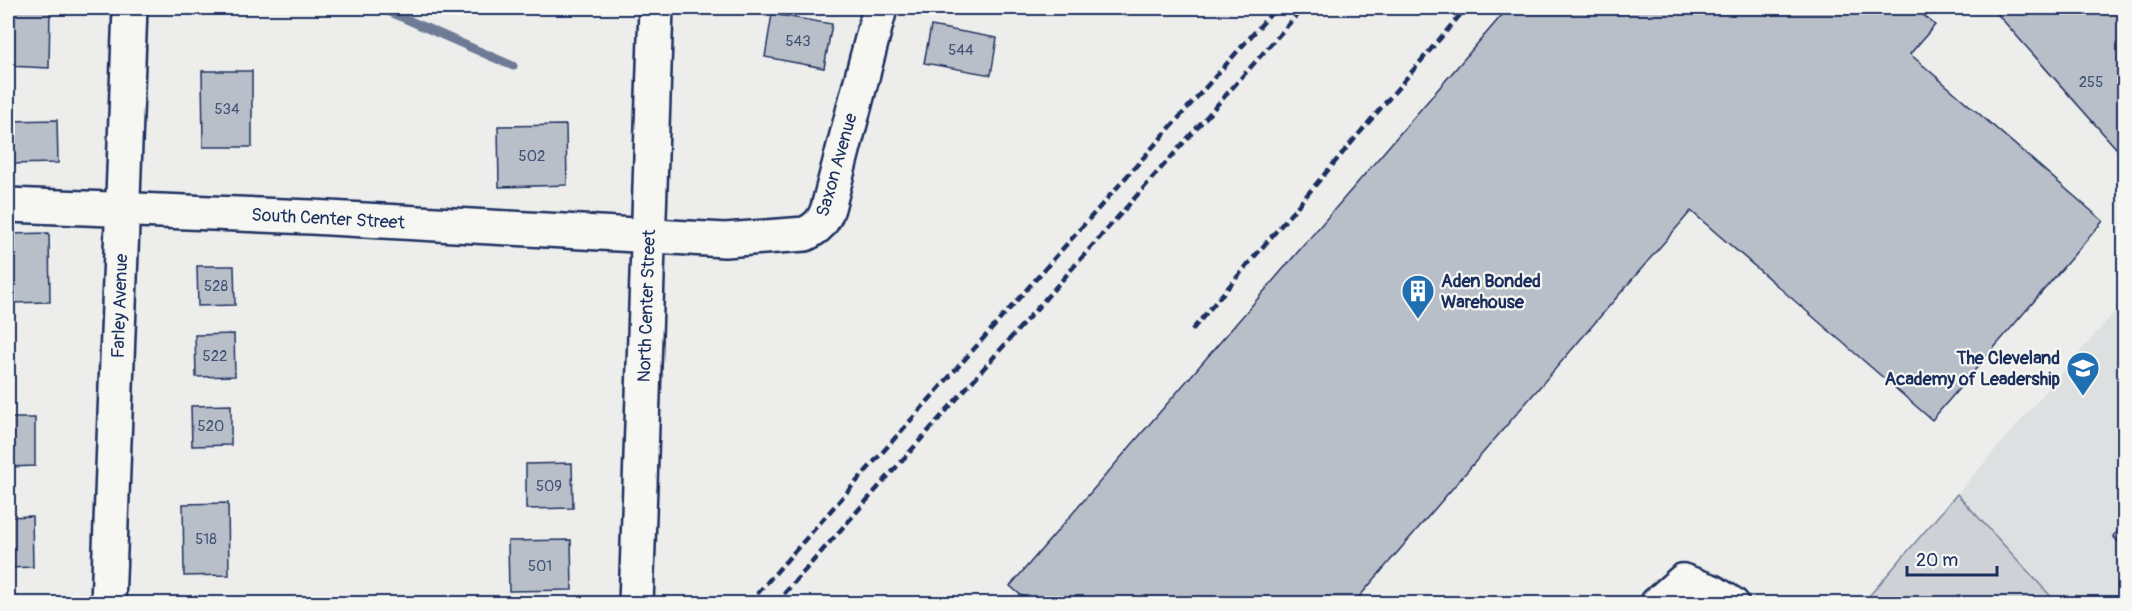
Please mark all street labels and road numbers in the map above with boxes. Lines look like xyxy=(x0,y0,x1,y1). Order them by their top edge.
street label: Saxon Avenue xyxy=(811,110,863,219)
street label: South Center Street xyxy=(251,203,406,235)
street label: North Center Street xyxy=(633,229,661,383)
street label: Farley Avenue xyxy=(107,253,133,359)

